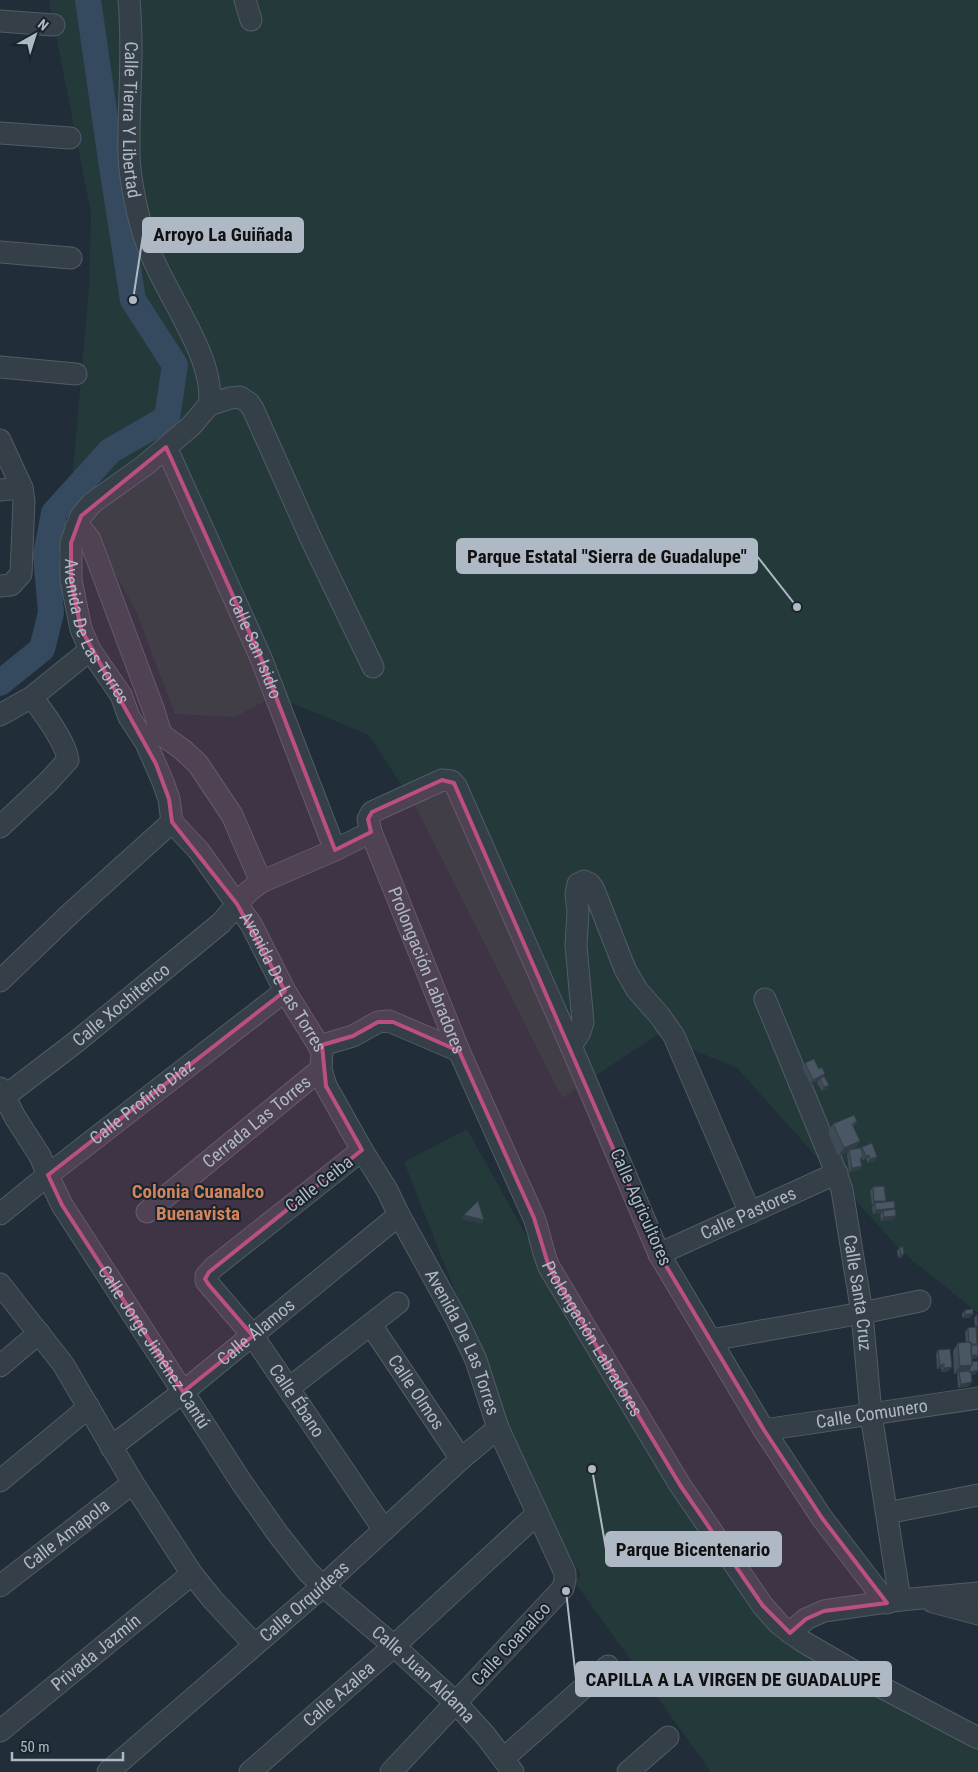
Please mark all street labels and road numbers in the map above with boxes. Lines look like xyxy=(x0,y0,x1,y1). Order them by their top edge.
street label: Calle Tierra Y Libertad xyxy=(119,41,145,200)
street label: Avenida De Las Torres xyxy=(60,558,134,706)
street label: Calle San Isidro xyxy=(224,592,287,702)
street label: Prolongación Labradores xyxy=(384,884,470,1057)
street label: Avenida De Las Torres xyxy=(236,907,331,1055)
street label: Calle Xochitenco xyxy=(68,959,174,1051)
street label: Calle Profirio Díaz xyxy=(85,1054,198,1149)
street label: Cerrada Las Torres xyxy=(198,1071,315,1172)
street label: Calle Agricultores xyxy=(606,1145,677,1269)
street label: Calle Ceiba xyxy=(281,1151,357,1216)
street label: Calle Pastores xyxy=(697,1182,799,1244)
street label: Calle Santa Cruz xyxy=(839,1233,876,1352)
street label: Prolongación Labradores xyxy=(538,1258,647,1420)
street label: Calle Jorge Jiménez Cantú xyxy=(94,1261,215,1432)
street label: Avenida De Las Torres xyxy=(421,1266,504,1417)
street label: Calle Álamos xyxy=(213,1294,299,1370)
street label: Calle Olmos xyxy=(384,1351,449,1433)
street label: Calle Ébano xyxy=(265,1360,329,1441)
street label: Calle Comunero xyxy=(814,1395,929,1432)
street label: Calle Amapola xyxy=(19,1494,113,1574)
street label: Calle Orquídeas xyxy=(255,1556,353,1646)
street label: Calle Coanalco xyxy=(467,1598,555,1690)
street label: Privada Jazmín xyxy=(47,1609,145,1695)
street label: Calle Juan Aldama xyxy=(368,1621,480,1727)
street label: Calle Azalea xyxy=(298,1657,378,1731)

